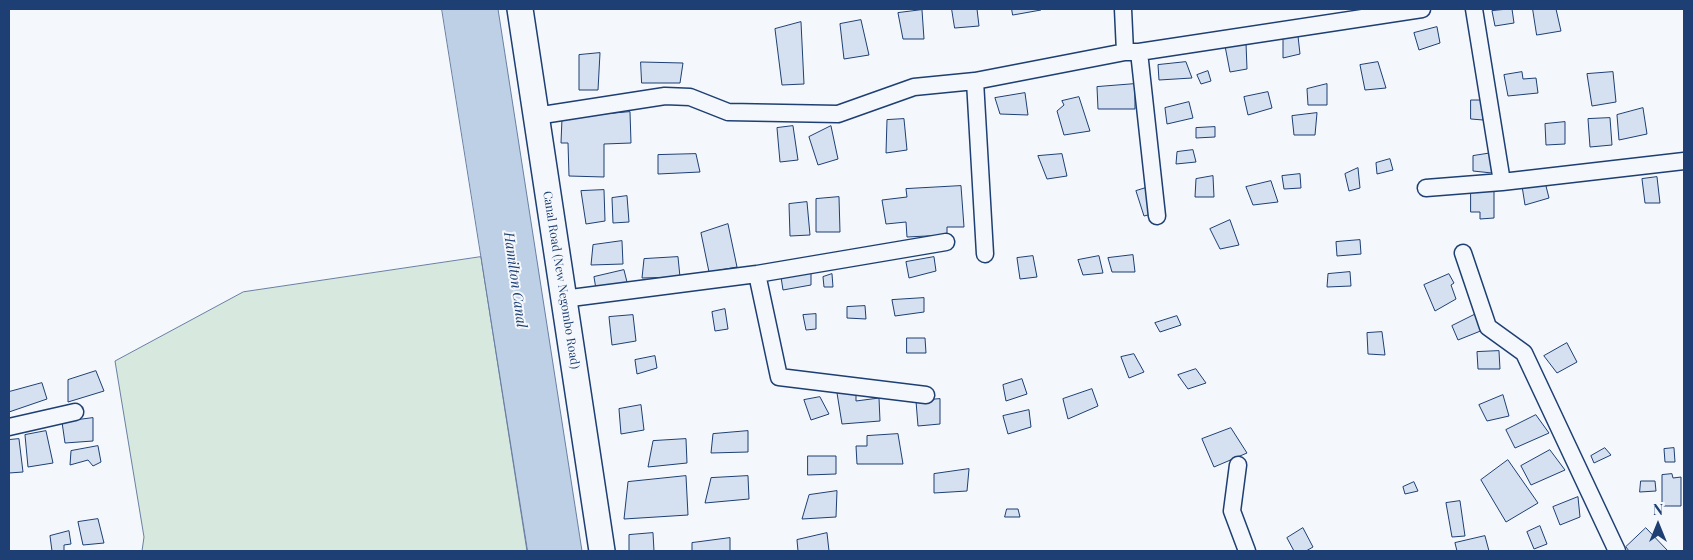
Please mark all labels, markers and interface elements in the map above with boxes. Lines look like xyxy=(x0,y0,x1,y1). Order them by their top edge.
street label: Canal Road (New Negombo Road) xyxy=(540,190,582,370)
water label: Hamilton Canal xyxy=(500,231,530,329)
north arrow xyxy=(1633,500,1683,550)
text: N xyxy=(1653,500,1663,519)

